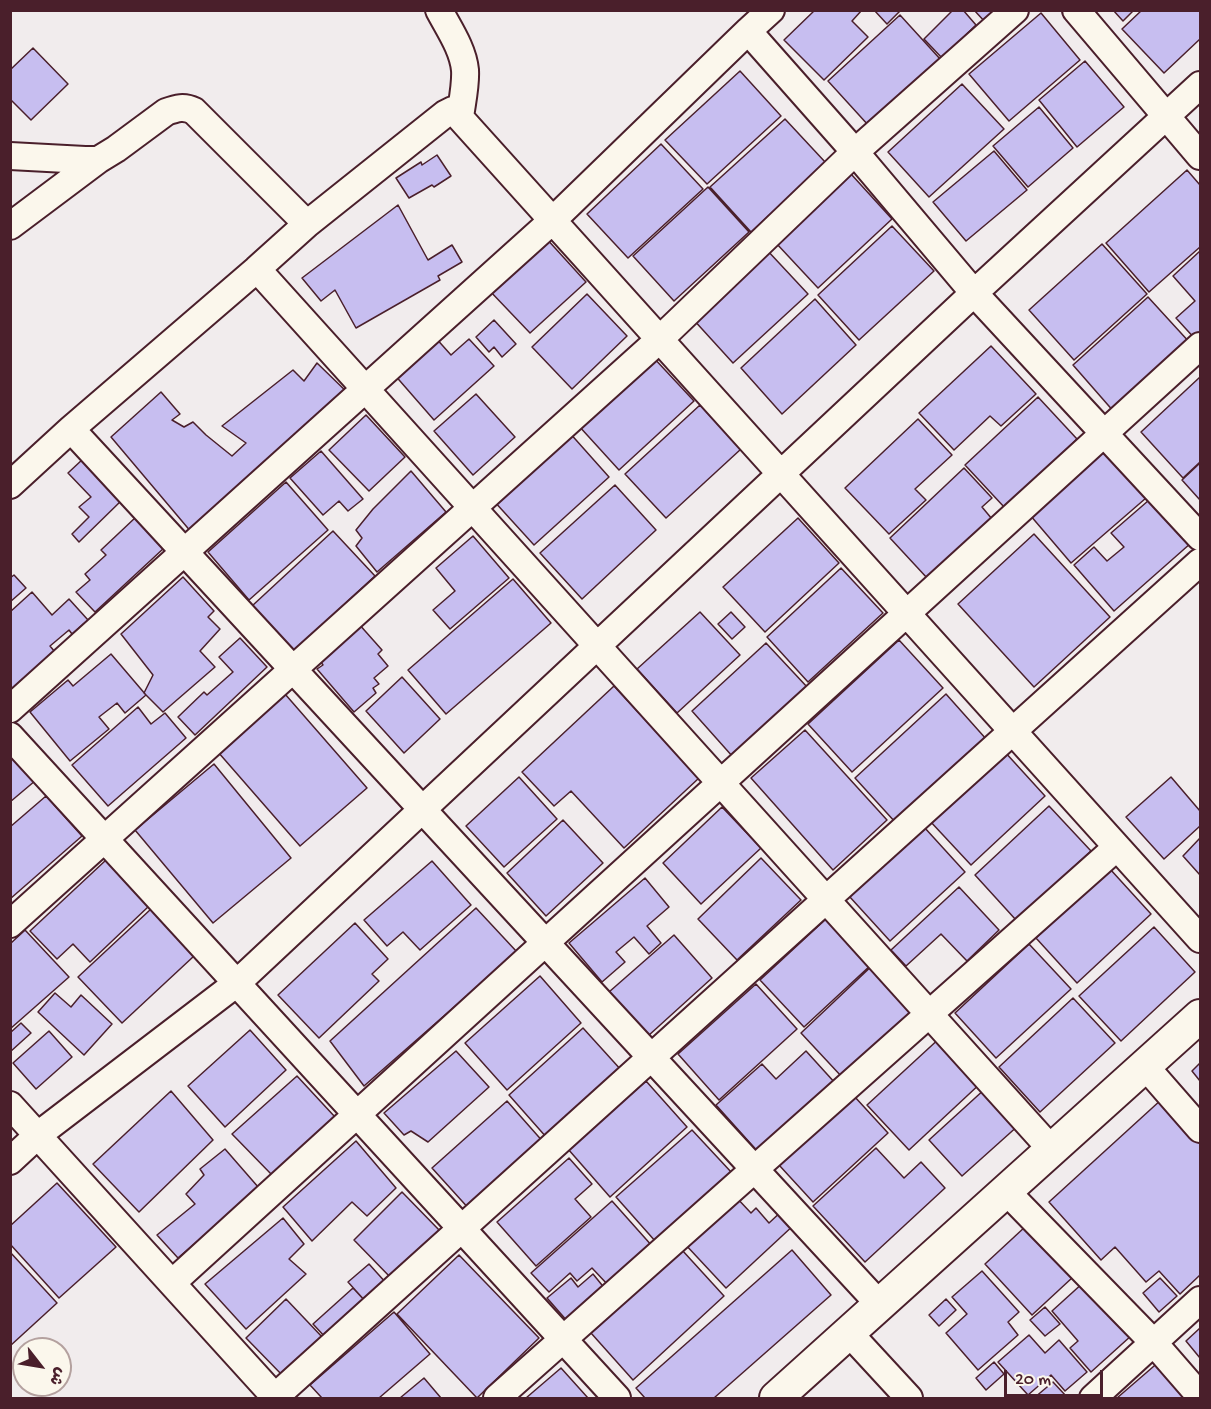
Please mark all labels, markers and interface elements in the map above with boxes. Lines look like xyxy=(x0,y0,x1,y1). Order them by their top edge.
north arrow xyxy=(12,1337,72,1397)
scale bar xyxy=(1007,1358,1106,1396)
text: ش xyxy=(43,1363,69,1388)
text: 20 m xyxy=(1015,1370,1051,1391)

